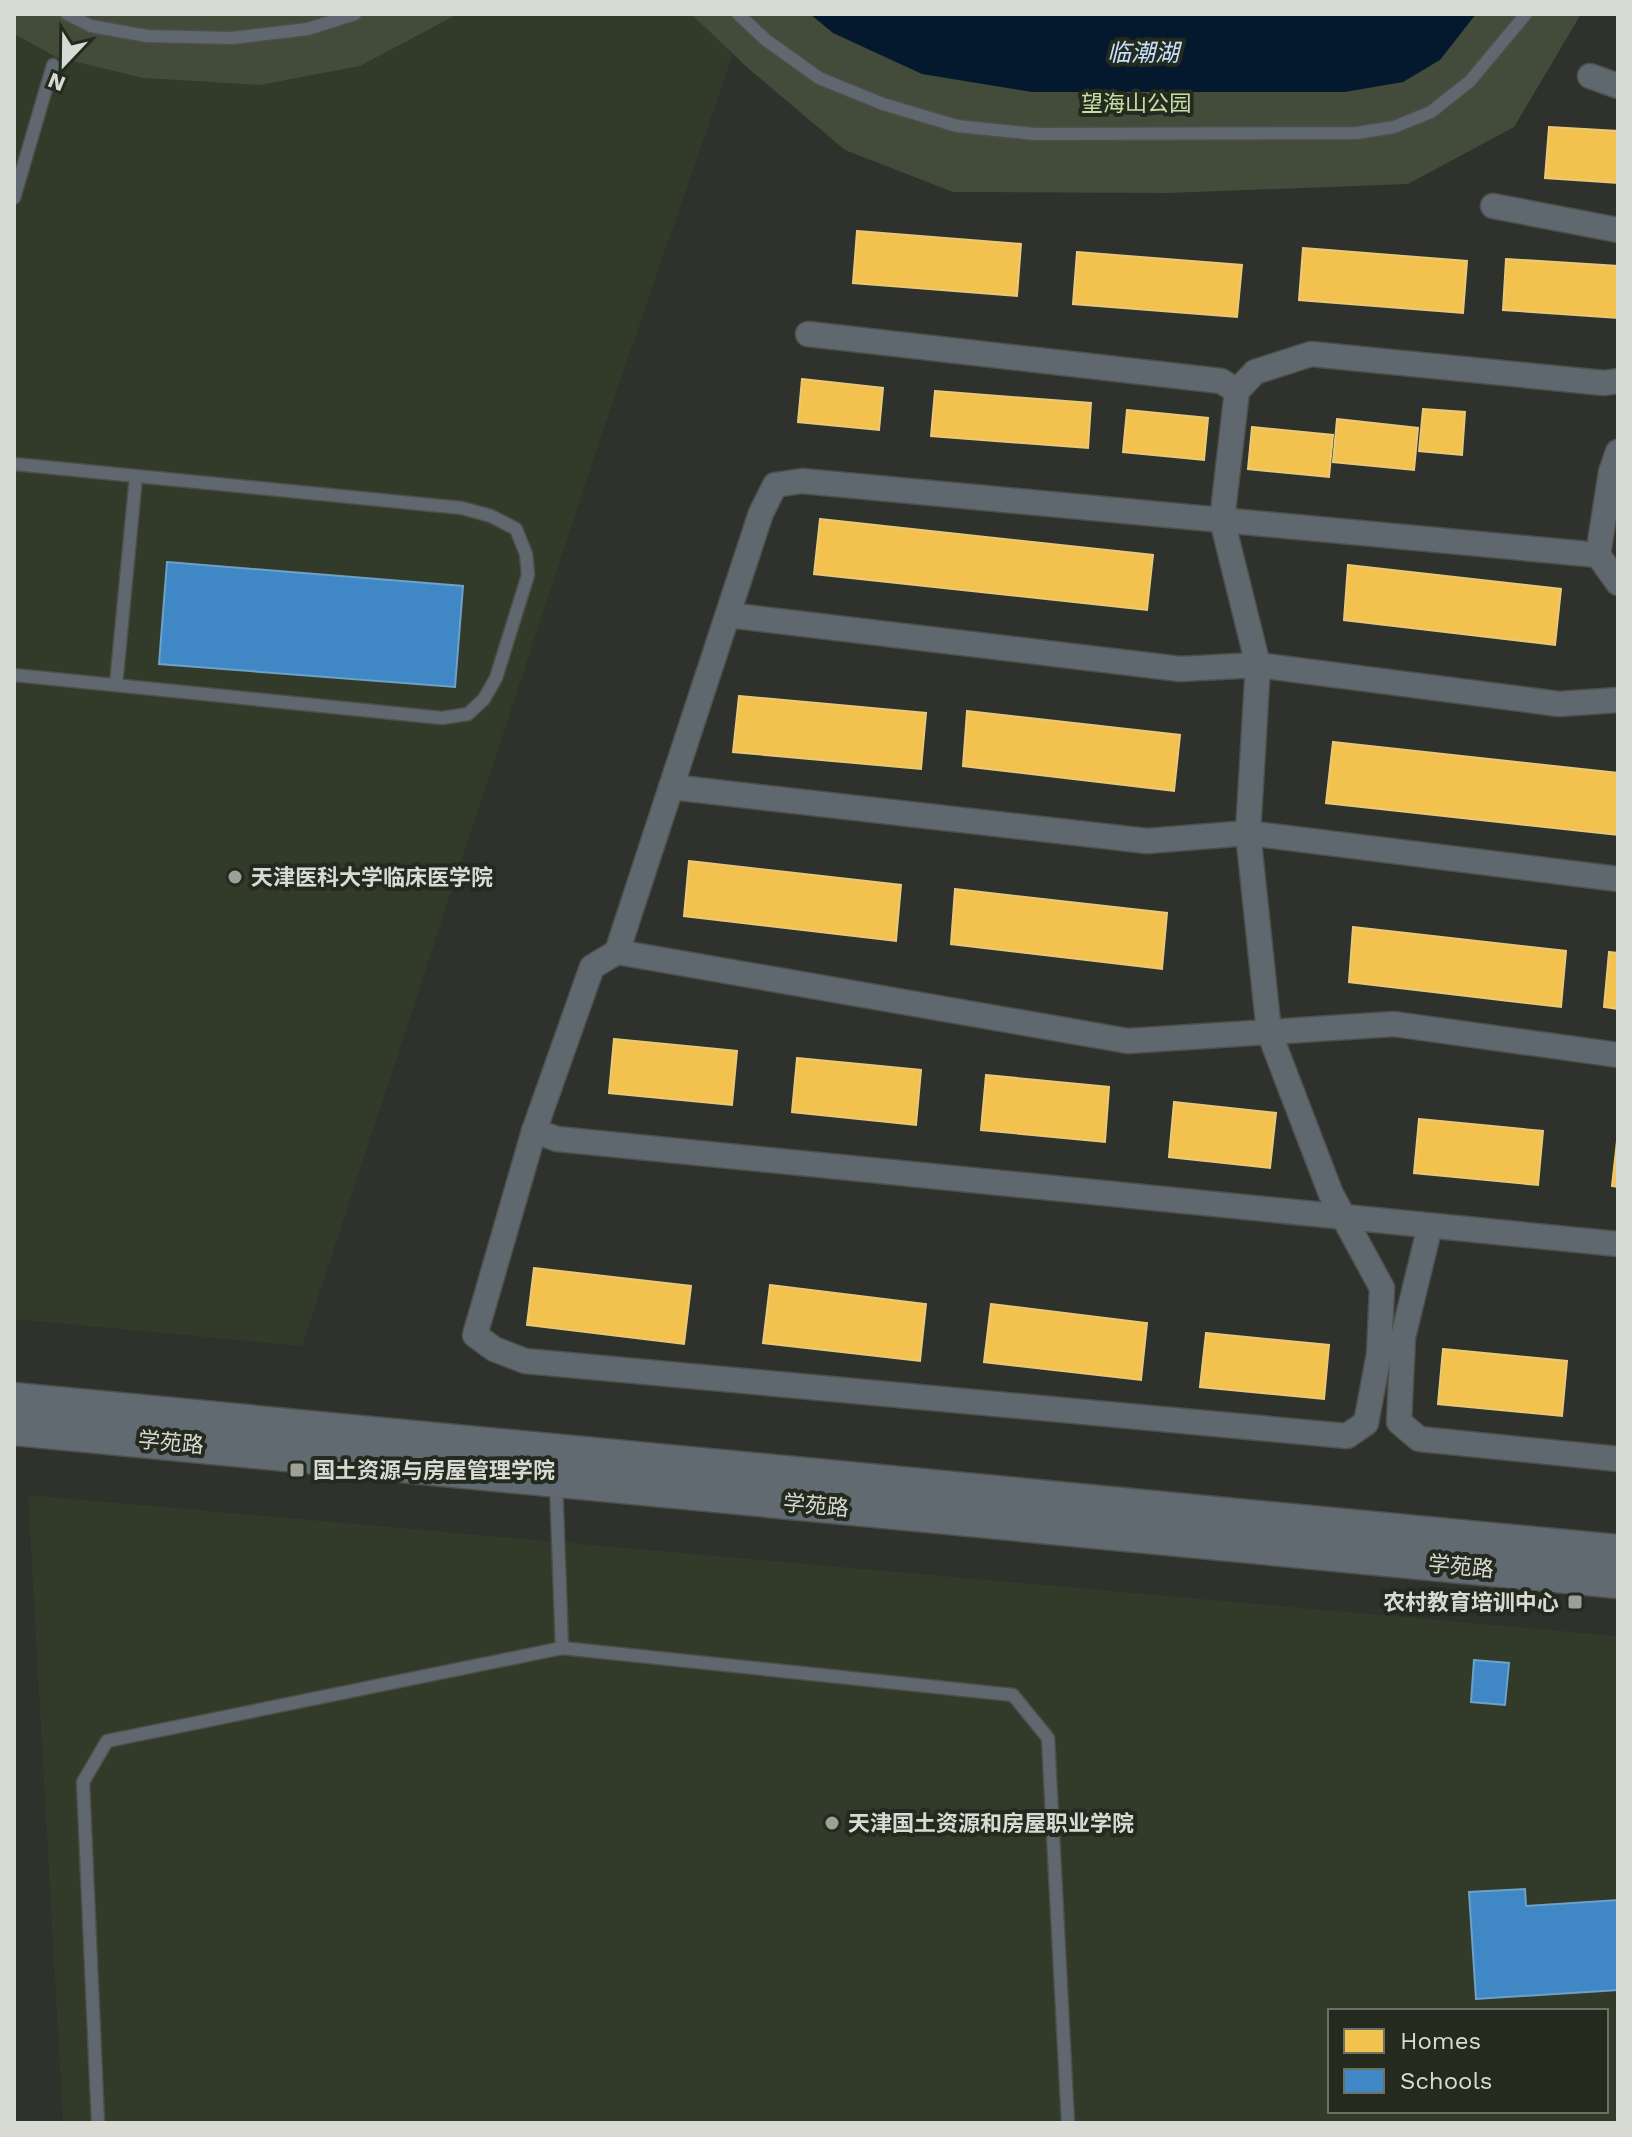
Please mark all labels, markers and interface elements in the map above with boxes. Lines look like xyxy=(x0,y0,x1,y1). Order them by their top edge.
north arrow xyxy=(24,24,104,104)
water label: 临潮湖 xyxy=(1107,39,1183,67)
text: N xyxy=(44,67,69,97)
park label: 望海山公园 xyxy=(1081,91,1191,116)
place label: 天津医科大学临床医学院 xyxy=(251,865,493,890)
marker: 天津医科大学临床医学院 xyxy=(226,868,244,886)
street label: 学苑路 xyxy=(137,1427,205,1458)
place label: 国土资源与房屋管理学院 xyxy=(313,1458,555,1483)
marker: 国土资源与房屋管理学院 xyxy=(288,1461,306,1479)
street label: 学苑路 xyxy=(782,1490,850,1521)
street label: 学苑路 xyxy=(1427,1551,1495,1582)
place label: 农村教育培训中心 xyxy=(1383,1590,1559,1615)
marker: 农村教育培训中心 xyxy=(1566,1593,1584,1611)
place label: 天津国土资源和房屋职业学院 xyxy=(848,1811,1134,1836)
marker: 天津国土资源和房屋职业学院 xyxy=(823,1814,841,1832)
legend xyxy=(1328,2009,1608,2113)
text: Homes xyxy=(1400,2027,1481,2055)
text: Schools xyxy=(1400,2067,1492,2095)

